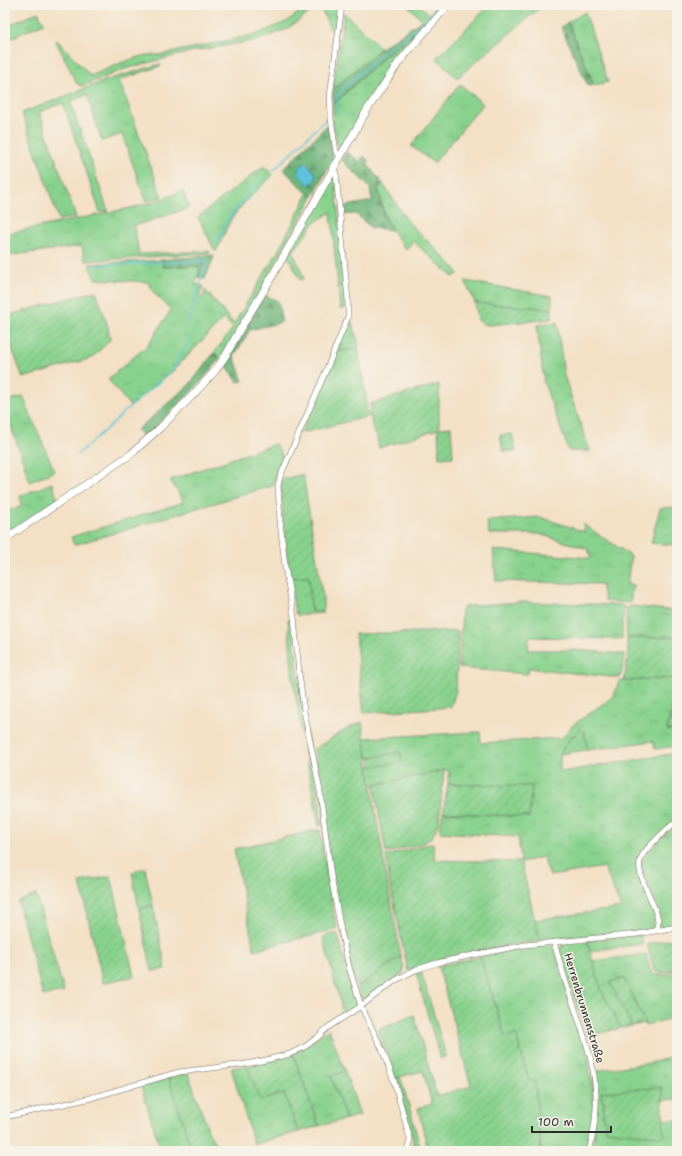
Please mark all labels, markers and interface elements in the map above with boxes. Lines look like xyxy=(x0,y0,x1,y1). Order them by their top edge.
street label: Herrenbrunnenstraße xyxy=(560,951,608,1065)
scale bar xyxy=(532,1108,611,1134)
text: 100 m xyxy=(538,1114,574,1130)

